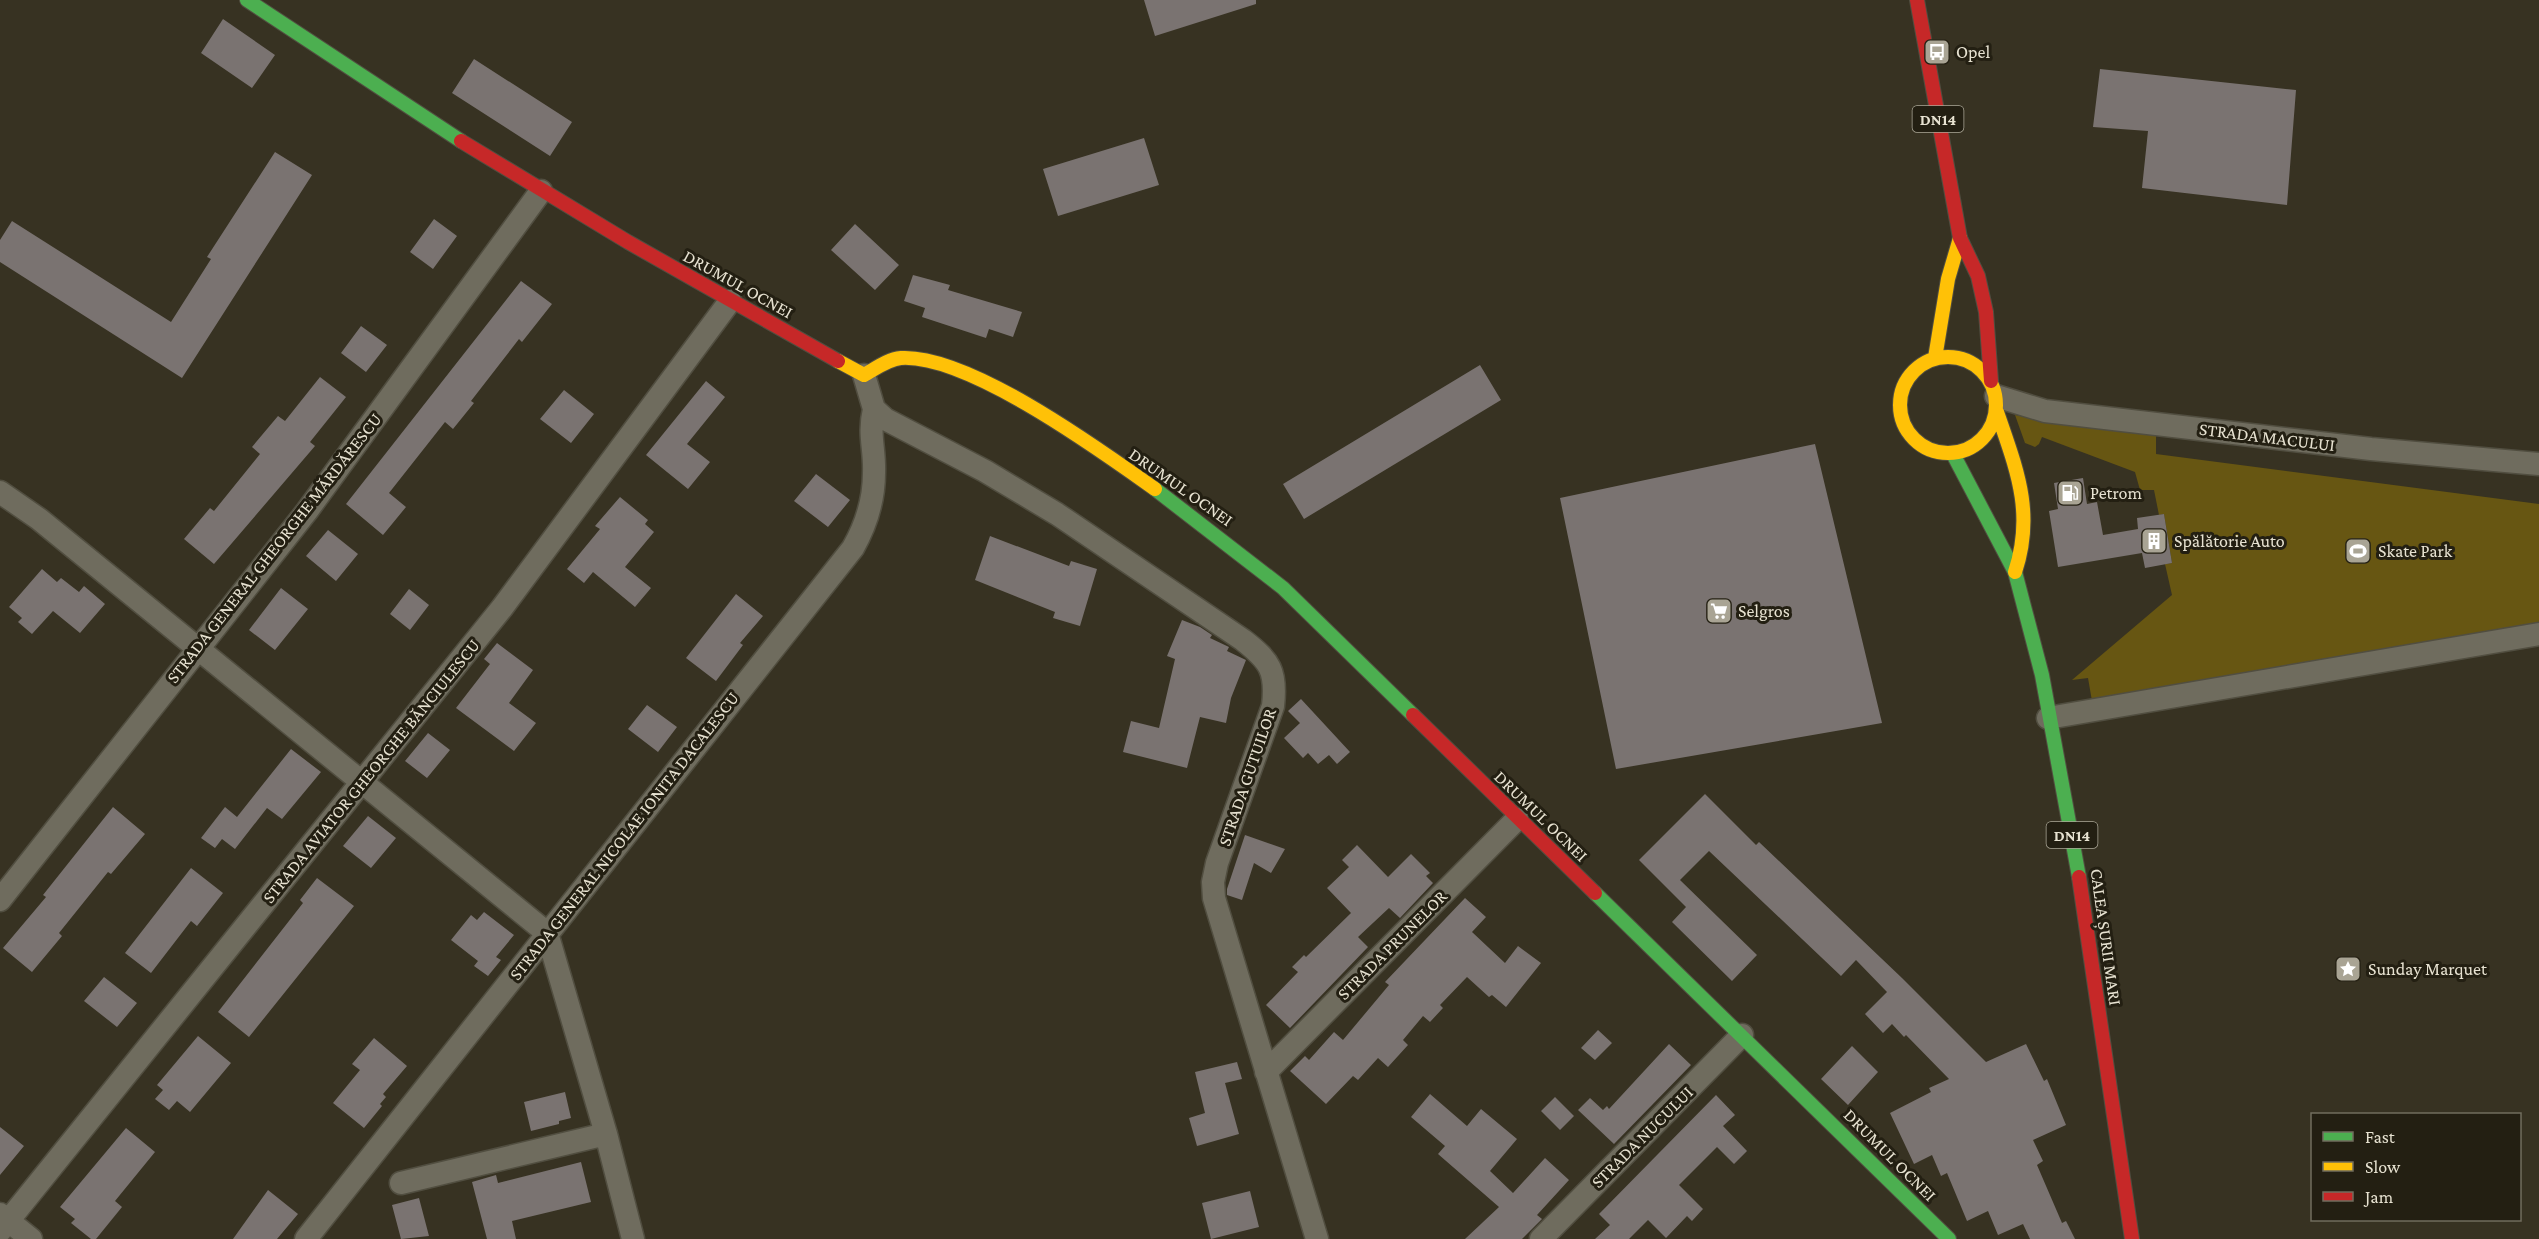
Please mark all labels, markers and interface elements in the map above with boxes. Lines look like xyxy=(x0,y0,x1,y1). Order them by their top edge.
bus stop icon: Opel xyxy=(1922,37,1952,67)
place label: Opel xyxy=(1956,42,1990,62)
road number: DN14 xyxy=(1912,106,1964,132)
street label: DRUMUL OCNEI xyxy=(680,246,796,322)
street label: STRADA GENERAL GHEORGHE MĂRDĂRESCU xyxy=(162,409,386,687)
street label: STRADA MACULUI xyxy=(2198,419,2336,455)
street label: DRUMUL OCNEI xyxy=(1125,444,1237,530)
fuel station icon: Petrom xyxy=(2055,478,2085,508)
place label: Petrom xyxy=(2090,483,2142,503)
building icon: Spălătorie Auto xyxy=(2139,526,2169,556)
place label: Spălătorie Auto xyxy=(2174,531,2285,551)
sports icon: Skate Park xyxy=(2343,536,2373,566)
place label: Skate Park xyxy=(2378,541,2453,561)
supermarket icon: Selgros xyxy=(1704,596,1734,626)
place label: Selgros xyxy=(1738,601,1790,621)
street label: STRADA AVIATOR GHEORGHE BĂNCIULESCU xyxy=(258,635,484,907)
street label: STRADA GENERAL NICOLAE IONITA DACALESCU xyxy=(505,688,743,984)
street label: STRADA GUTUILOR xyxy=(1214,705,1280,848)
street label: DRUMUL OCNEI xyxy=(1490,766,1592,866)
road number: DN14 xyxy=(2046,822,2098,848)
street label: CALEA ȘURII MARI xyxy=(2085,867,2126,1007)
street label: STRADA PRUNELOR xyxy=(1333,885,1452,1004)
place icon: Sunday Marquet xyxy=(2333,954,2363,984)
place label: Sunday Marquet xyxy=(2368,959,2488,979)
street label: STRADA NUCULUI xyxy=(1587,1082,1697,1192)
street label: DRUMUL OCNEI xyxy=(1840,1105,1940,1205)
legend xyxy=(2311,1113,2521,1221)
text: Fast xyxy=(2365,1127,2396,1147)
text: Slow xyxy=(2365,1157,2401,1177)
text: Jam xyxy=(2363,1187,2394,1207)

